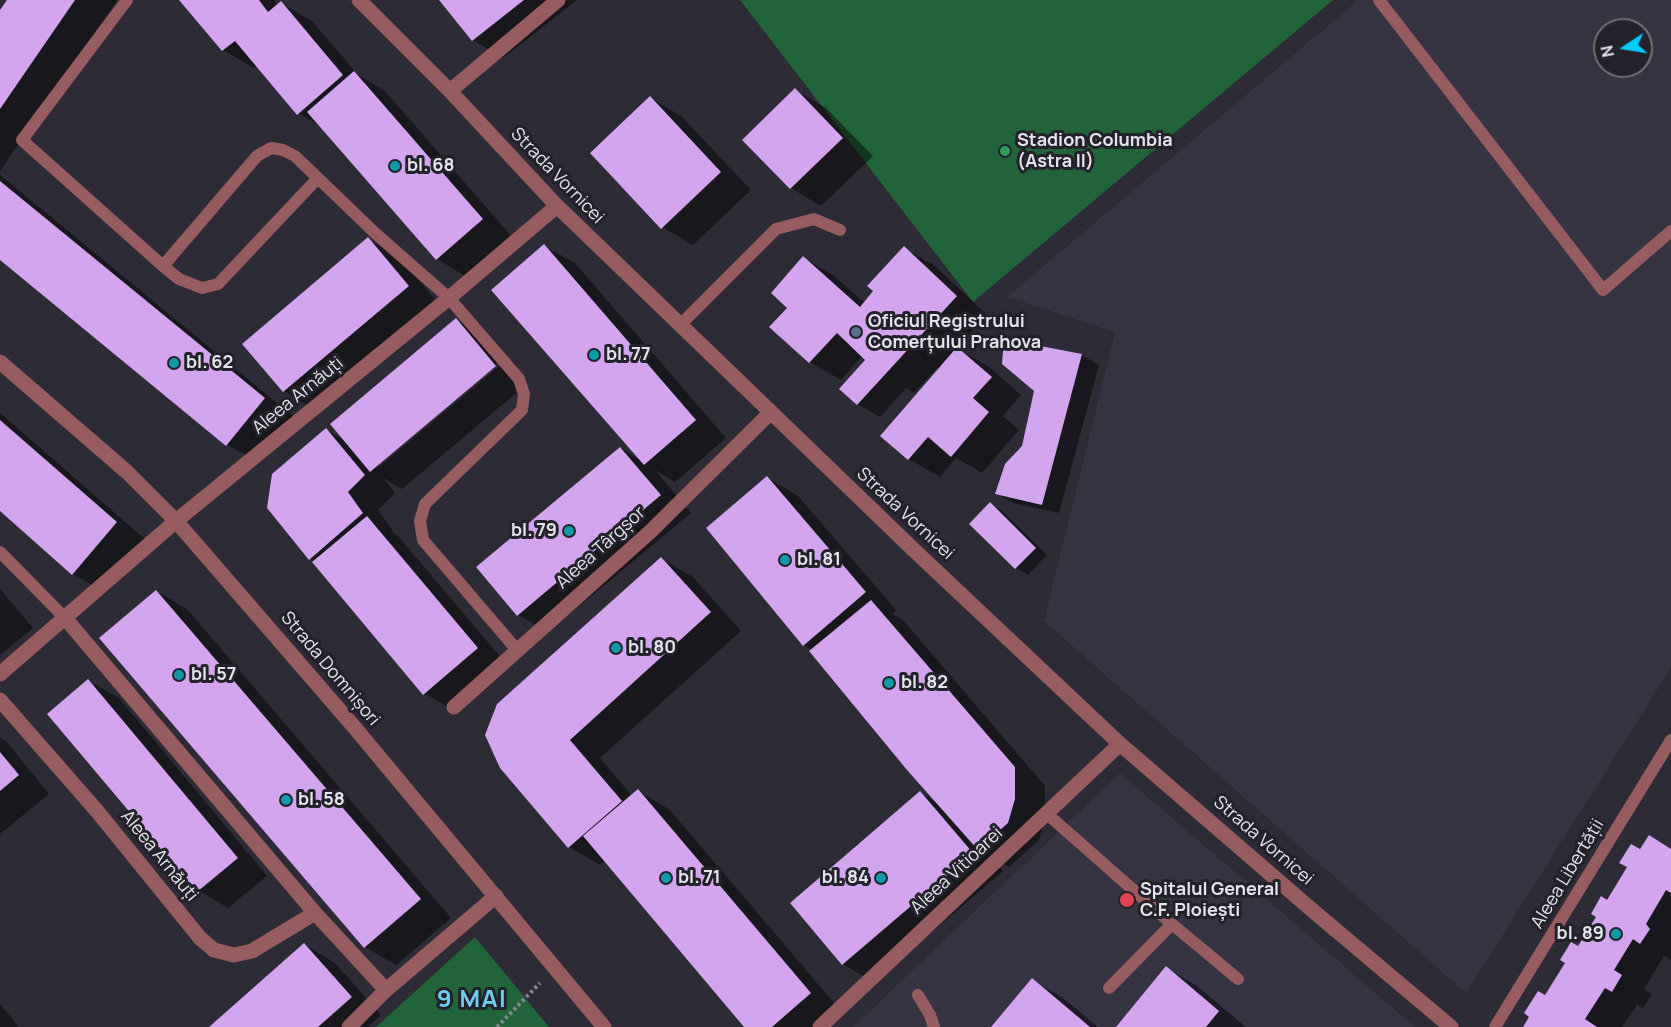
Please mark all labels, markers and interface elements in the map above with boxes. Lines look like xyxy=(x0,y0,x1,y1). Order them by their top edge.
north arrow xyxy=(1593,18,1653,78)
text: N xyxy=(1595,43,1619,59)
street label: Strada Vornicei xyxy=(506,124,608,228)
place label: Stadion Columbia (Astra II) xyxy=(1017,130,1173,172)
marker: Stadion Columbia (Astra II) xyxy=(998,144,1012,158)
place label: bl. 68 xyxy=(407,155,454,177)
marker: bl. 68 xyxy=(388,159,402,173)
place label: Oficiul Registrului Comerțului Prahova xyxy=(868,311,1041,354)
marker: Oficiul Registrului Comerțului Prahova xyxy=(849,325,863,339)
place label: bl. 77 xyxy=(606,344,651,366)
marker: bl. 77 xyxy=(587,348,601,362)
place label: bl. 62 xyxy=(186,352,233,374)
street label: Aleea Arnăuți xyxy=(248,353,348,439)
marker: bl. 62 xyxy=(167,356,181,370)
street label: Strada Vornicei xyxy=(852,464,958,564)
street label: Aleea Târgșor xyxy=(552,502,650,594)
place label: bl. 79 xyxy=(511,520,557,542)
marker: bl. 79 xyxy=(562,524,576,538)
place label: bl. 81 xyxy=(797,549,841,571)
marker: bl. 81 xyxy=(778,553,792,567)
street label: Strada Domnișori xyxy=(276,608,384,730)
place label: bl. 80 xyxy=(628,637,676,659)
marker: bl. 80 xyxy=(609,641,623,655)
place label: bl. 57 xyxy=(191,664,236,686)
marker: bl. 57 xyxy=(172,668,186,682)
place label: bl. 82 xyxy=(901,672,948,694)
marker: bl. 82 xyxy=(882,676,896,690)
place label: bl. 58 xyxy=(298,789,345,811)
street label: Strada Vornicei xyxy=(1209,792,1317,890)
marker: bl. 58 xyxy=(279,793,293,807)
street label: Aleea Arnăuți xyxy=(116,806,202,906)
street label: Aleea Libertății xyxy=(1527,815,1609,933)
street label: Aleea Vitioarei xyxy=(907,823,1007,919)
place label: bl. 71 xyxy=(678,867,721,889)
place label: bl. 84 xyxy=(822,867,869,889)
marker: bl. 71 xyxy=(659,871,673,885)
marker: bl. 84 xyxy=(874,871,888,885)
place label: Spitalul General C.F. Ploiești xyxy=(1140,879,1279,922)
marker: Spitalul General C.F. Ploiești xyxy=(1118,891,1136,909)
place label: bl. 89 xyxy=(1557,923,1604,945)
marker: bl. 89 xyxy=(1609,927,1623,941)
district label: 9 MAI xyxy=(437,986,507,1014)

